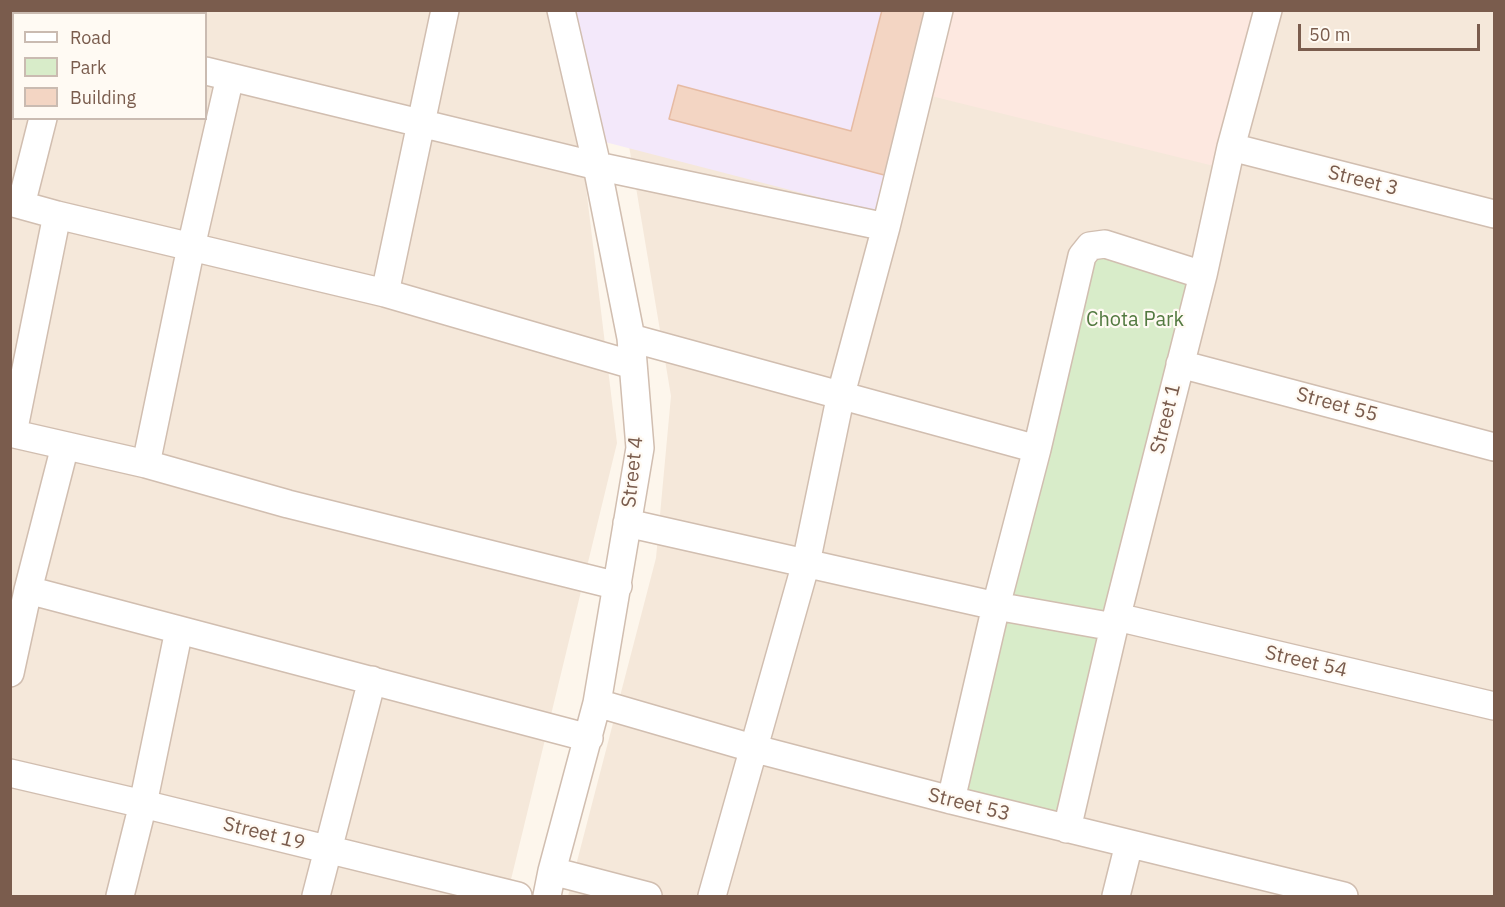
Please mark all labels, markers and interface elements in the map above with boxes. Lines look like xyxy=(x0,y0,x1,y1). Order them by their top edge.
legend xyxy=(12,12,207,120)
scale bar xyxy=(1301,12,1482,50)
text: 50 m xyxy=(1309,23,1351,46)
text: Road xyxy=(70,26,111,49)
text: Park xyxy=(70,56,106,79)
text: Building xyxy=(70,86,136,109)
street label: Street 3 xyxy=(1325,161,1401,201)
park label: Chota Park xyxy=(1086,308,1184,332)
street label: Street 1 xyxy=(1146,381,1186,457)
street label: Street 55 xyxy=(1294,383,1380,427)
street label: Street 4 xyxy=(617,435,649,509)
street label: Street 54 xyxy=(1263,641,1349,683)
street label: Street 53 xyxy=(926,783,1012,827)
street label: Street 19 xyxy=(221,812,307,856)

